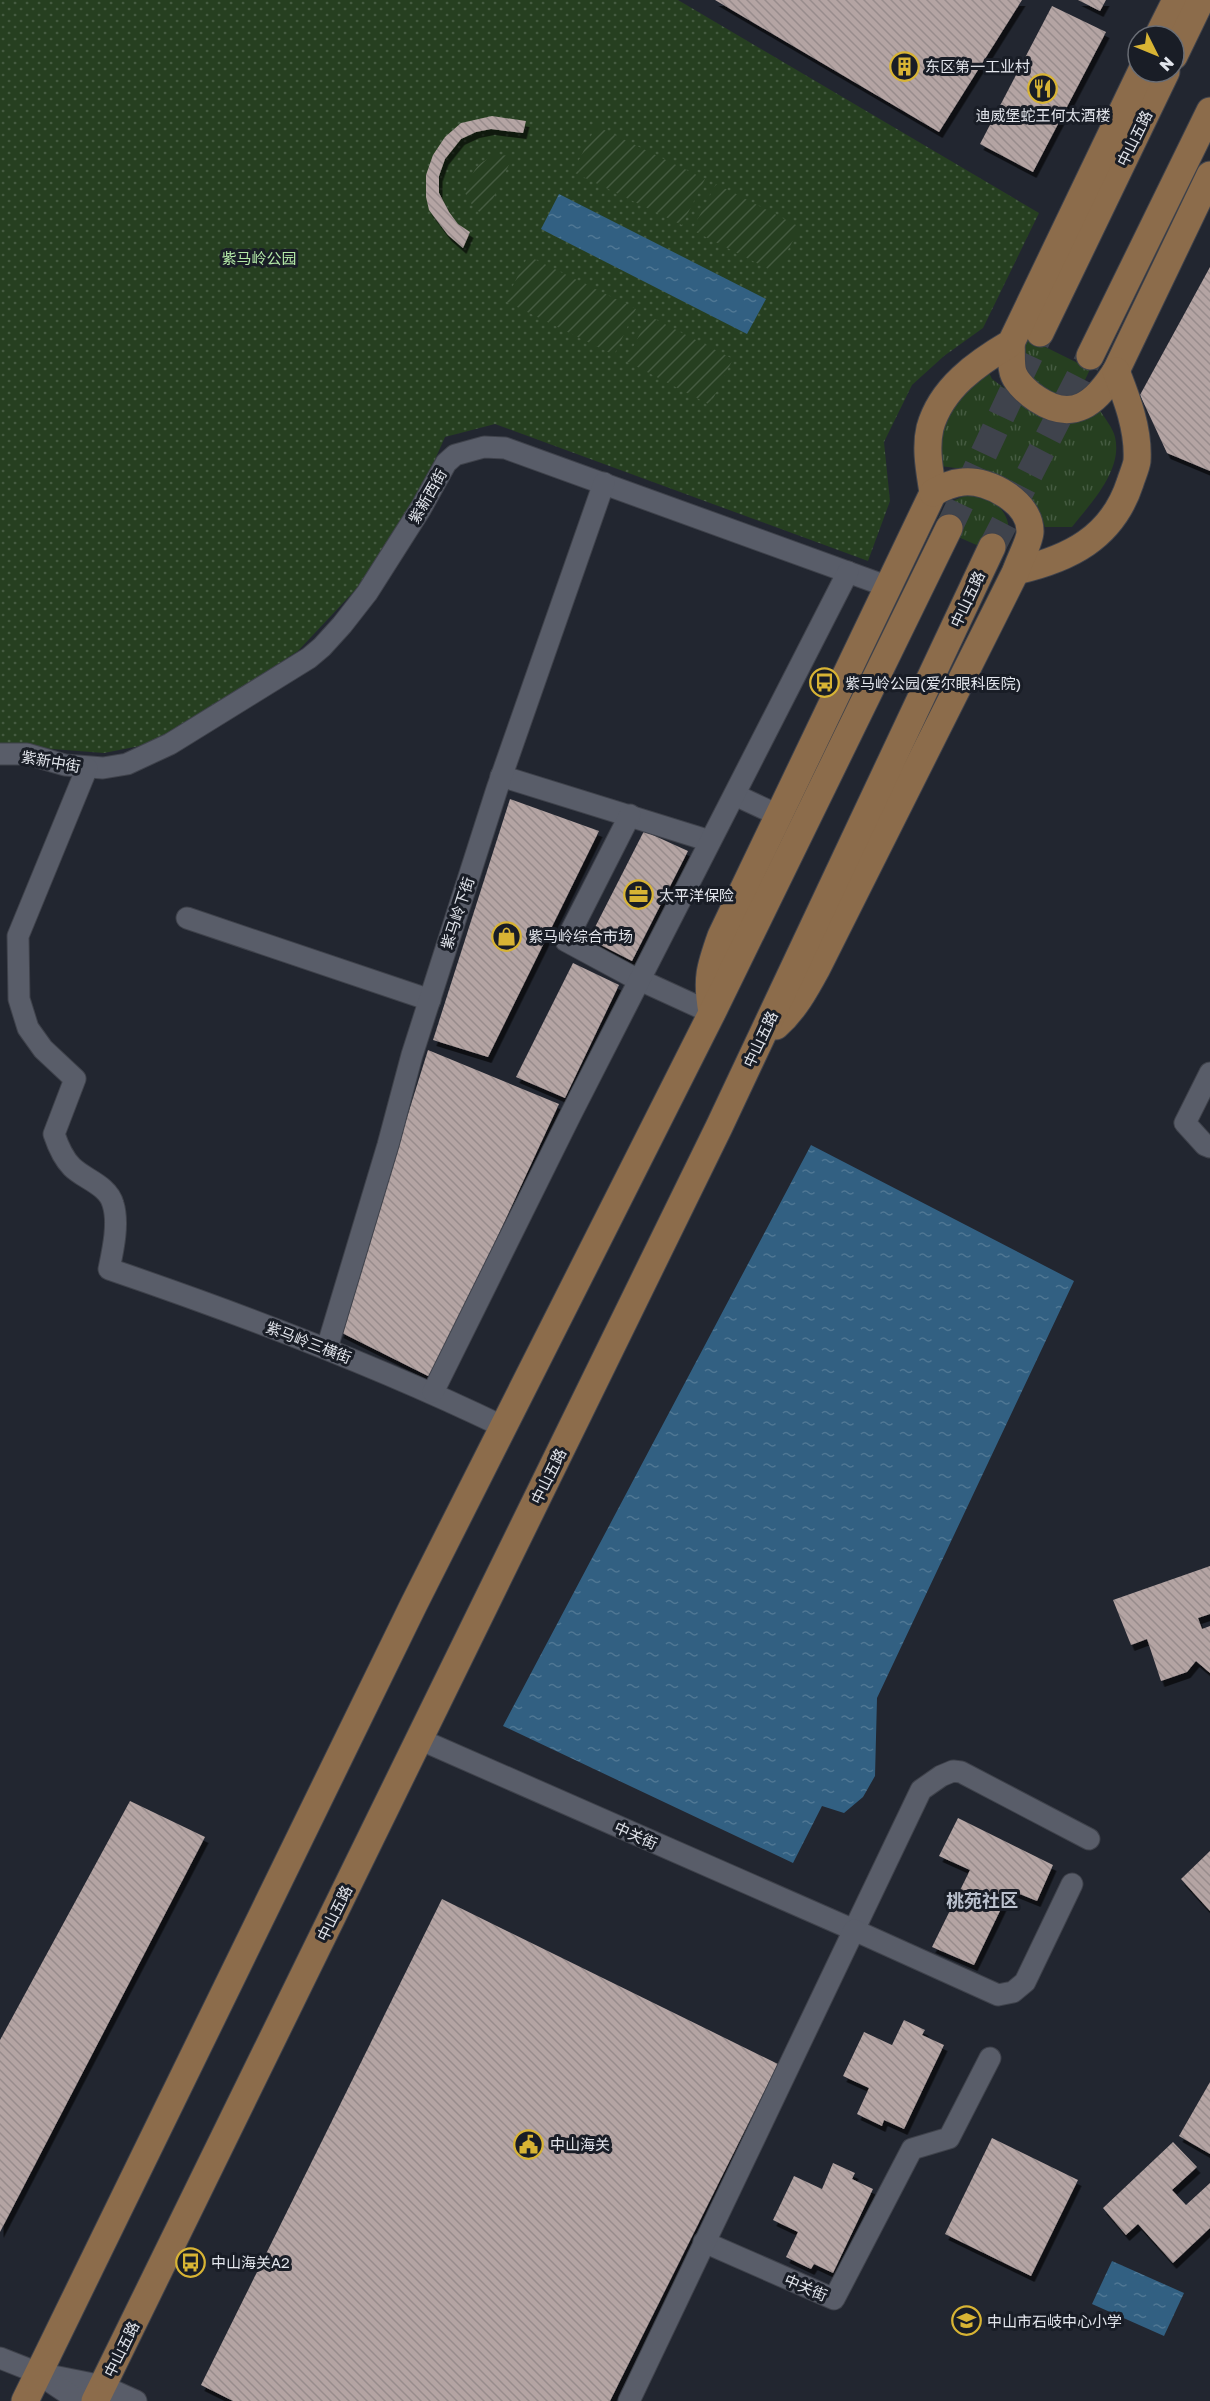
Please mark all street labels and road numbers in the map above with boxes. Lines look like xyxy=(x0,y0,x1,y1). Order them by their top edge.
street label: 中山五路 xyxy=(1113,107,1155,169)
street label: 紫新西街 xyxy=(404,466,450,526)
street label: 中山五路 xyxy=(946,568,988,630)
street label: 紫新中街 xyxy=(20,747,82,775)
street label: 紫马岭下街 xyxy=(437,875,477,951)
street label: 中山五路 xyxy=(739,1008,781,1070)
street label: 紫马岭三横街 xyxy=(264,1317,354,1367)
street label: 中山五路 xyxy=(527,1445,569,1507)
street label: 中关街 xyxy=(612,1818,660,1852)
street label: 中山五路 xyxy=(313,1882,355,1944)
street label: 中关街 xyxy=(782,2270,830,2304)
street label: 中山五路 xyxy=(100,2318,142,2380)

